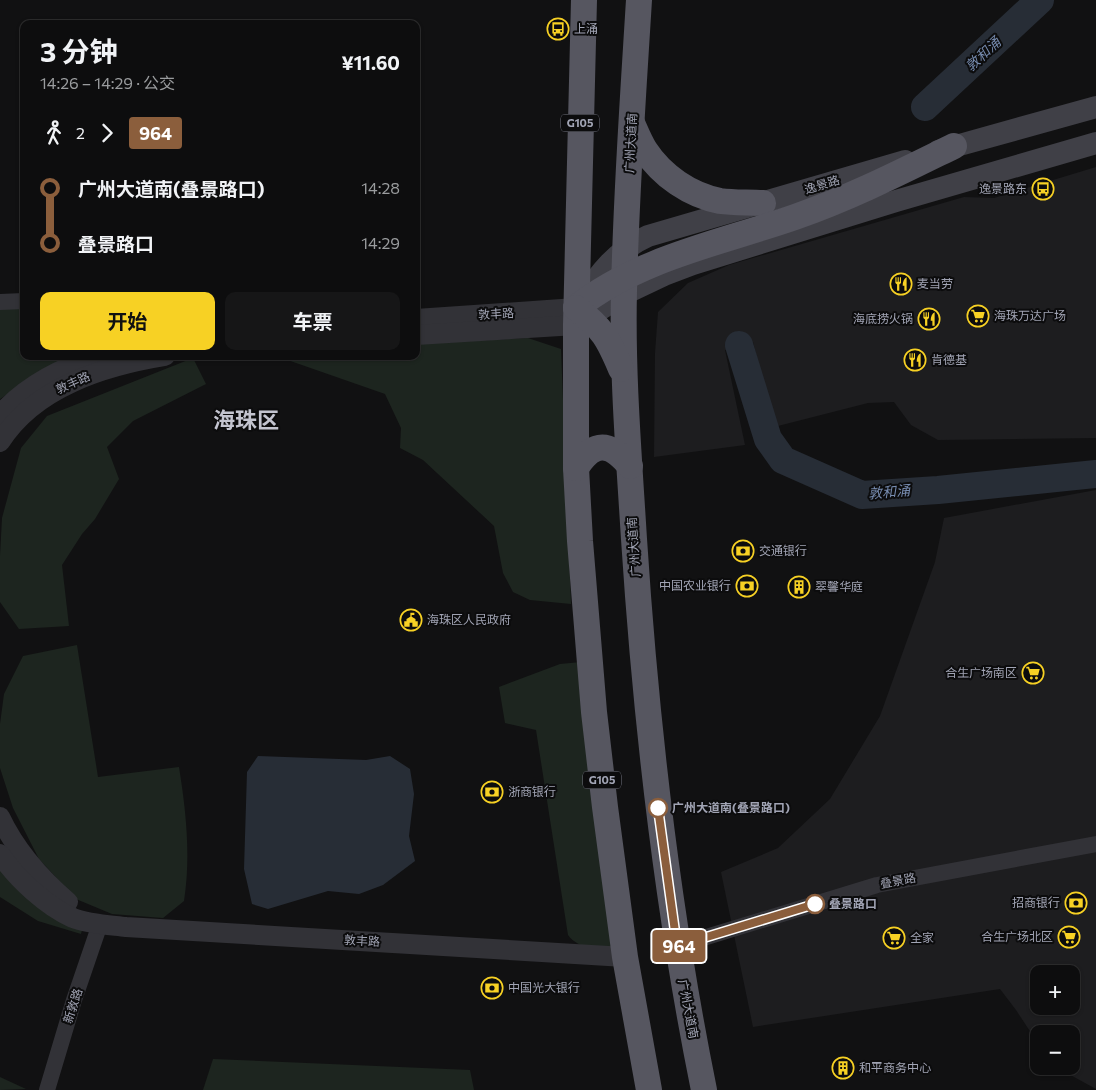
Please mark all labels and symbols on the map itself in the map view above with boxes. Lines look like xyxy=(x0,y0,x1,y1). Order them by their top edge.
bus stop icon: 上涌 xyxy=(546,17,570,41)
place label: 上涌 xyxy=(574,21,598,35)
water label: 敦和涌 xyxy=(962,32,1005,74)
street label: 广州大道南 xyxy=(621,113,639,173)
road number: G105 xyxy=(561,115,599,132)
street label: 逸景路 xyxy=(802,172,841,196)
bus stop icon: 逸景路东 xyxy=(1031,177,1055,201)
place label: 逸景路东 xyxy=(979,181,1027,195)
restaurant icon: 麦当劳 xyxy=(889,272,913,296)
place label: 麦当劳 xyxy=(917,276,953,290)
supermarket icon: 海珠万达广场 xyxy=(966,304,990,328)
street label: 敦丰路 xyxy=(478,305,514,321)
restaurant icon: 海底捞火锅 xyxy=(917,307,941,331)
place label: 海珠万达广场 xyxy=(994,308,1066,322)
place label: 海底捞火锅 xyxy=(853,311,913,325)
restaurant icon: 肯德基 xyxy=(903,348,927,372)
place label: 肯德基 xyxy=(931,352,967,366)
street label: 敦丰路 xyxy=(53,368,92,396)
district label: 海珠区 xyxy=(213,406,279,433)
water label: 敦和涌 xyxy=(867,481,913,502)
street label: 广州大道南 xyxy=(624,517,642,577)
bank icon: 交通银行 xyxy=(731,539,755,563)
place label: 交通银行 xyxy=(759,543,807,557)
bank icon: 中国农业银行 xyxy=(735,574,759,598)
building icon: 翠馨华庭 xyxy=(787,575,811,599)
place label: 中国农业银行 xyxy=(659,578,731,592)
place label: 翠馨华庭 xyxy=(815,579,863,593)
public building icon: 海珠区人民政府 xyxy=(399,608,423,632)
place label: 海珠区人民政府 xyxy=(427,612,511,626)
supermarket icon: 合生广场南区 xyxy=(1021,661,1045,685)
place label: 合生广场南区 xyxy=(945,665,1017,679)
road number: G105 xyxy=(583,772,621,788)
bank icon: 浙商银行 xyxy=(480,780,504,804)
place label: 浙商银行 xyxy=(508,784,556,798)
marker: 广州大道南(叠景路口) xyxy=(648,798,668,818)
place label: 广州大道南(叠景路口) xyxy=(672,800,790,814)
street label: 叠景路 xyxy=(879,870,917,890)
bank icon: 招商银行 xyxy=(1064,891,1088,915)
marker: 叠景路口 xyxy=(805,894,825,914)
place label: 招商银行 xyxy=(1012,895,1060,909)
place label: 叠景路口 xyxy=(829,896,877,910)
supermarket icon: 合生广场北区 xyxy=(1057,925,1081,949)
supermarket icon: 全家 xyxy=(882,926,906,950)
place label: 合生广场北区 xyxy=(981,929,1053,943)
line badge: 964 xyxy=(650,930,708,962)
place label: 全家 xyxy=(910,930,934,944)
street label: 敦丰路 xyxy=(344,932,380,948)
bank icon: 中国光大银行 xyxy=(480,976,504,1000)
street label: 广州大道南 xyxy=(676,978,702,1040)
place label: 中国光大银行 xyxy=(508,980,580,994)
street label: 新敦路 xyxy=(60,986,84,1025)
building icon: 和平商务中心 xyxy=(831,1056,855,1080)
place label: 和平商务中心 xyxy=(859,1060,931,1074)

